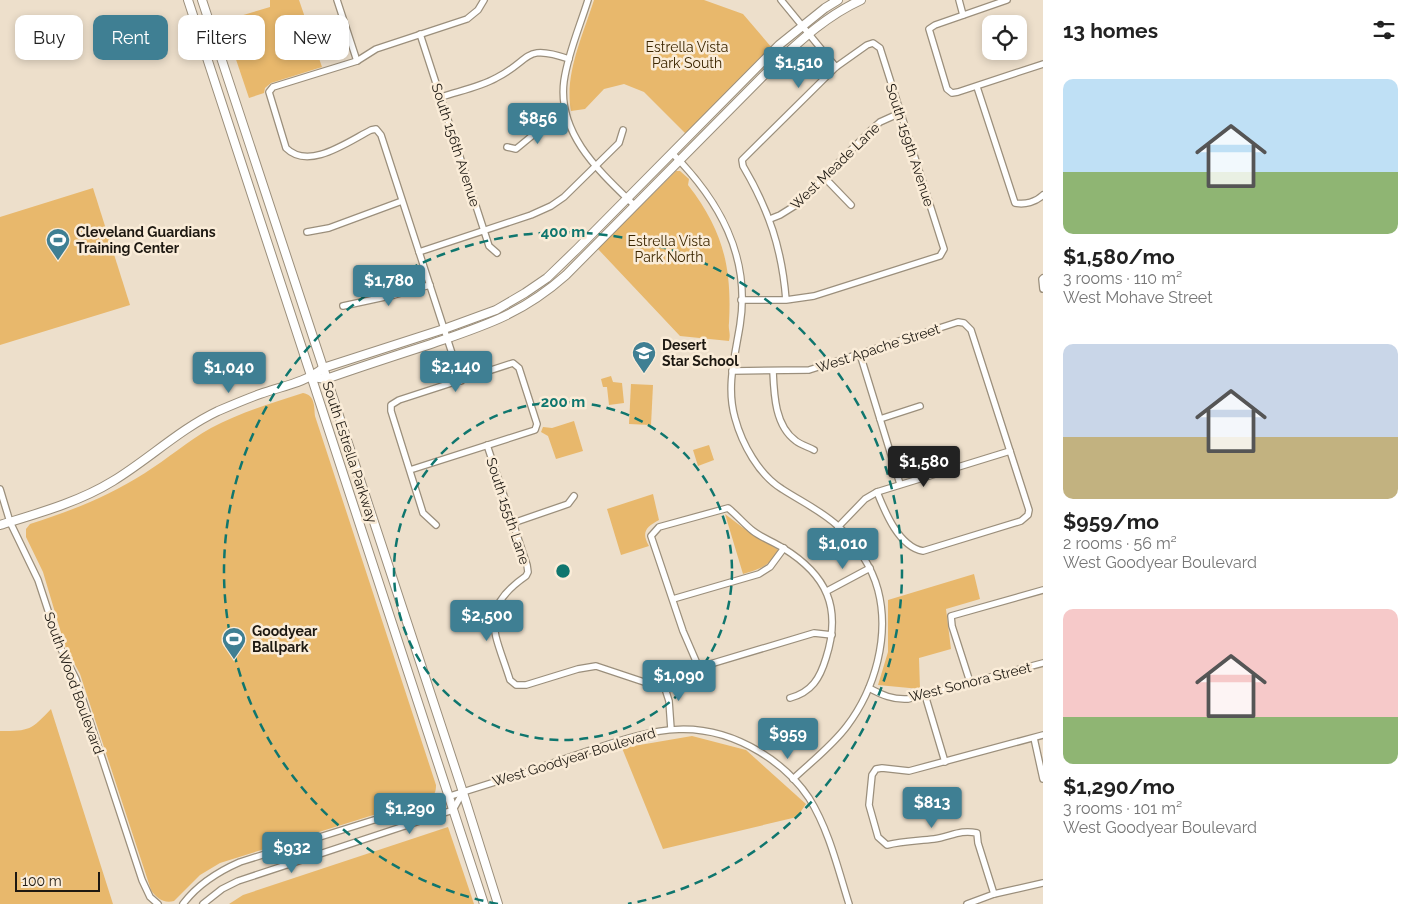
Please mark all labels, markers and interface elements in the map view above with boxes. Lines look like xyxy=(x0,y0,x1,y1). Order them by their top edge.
chip: Buy xyxy=(15,15,83,60)
chip: Rent xyxy=(93,15,168,60)
chip: Filters xyxy=(178,15,265,60)
chip: New xyxy=(275,15,349,60)
map controls xyxy=(982,15,1027,60)
button: locate xyxy=(982,15,1027,60)
icon: filters xyxy=(1370,16,1398,44)
text: 13 homes xyxy=(1063,18,1158,43)
park label: Estrella Vista Park South xyxy=(646,39,728,71)
pin: $1,510 xyxy=(758,46,840,89)
text: $1,510 xyxy=(775,53,823,72)
street label: South 156th Avenue xyxy=(428,81,484,209)
street label: South 159th Avenue xyxy=(883,81,937,209)
pin: $856 xyxy=(508,102,568,145)
text: $856 xyxy=(519,109,557,128)
icon: home xyxy=(1186,111,1276,201)
street label: West Meade Lane xyxy=(787,119,883,213)
text: 400 m xyxy=(541,223,585,241)
place label: Cleveland Guardians Training Center xyxy=(76,224,216,256)
sports icon: Cleveland Guardians Training Center xyxy=(45,227,71,261)
park label: Estrella Vista Park North xyxy=(628,233,710,265)
text: $1,580/mo xyxy=(1063,244,1175,269)
pin: $1,780 xyxy=(348,264,430,307)
text: 3 rooms · 110 m² xyxy=(1063,269,1182,288)
text: $1,780 xyxy=(364,271,414,290)
text: West Mohave Street xyxy=(1063,288,1213,307)
street label: West Apache Street xyxy=(814,320,942,375)
place label: Desert Star School xyxy=(662,337,739,369)
school or university icon: Desert Star School xyxy=(631,340,657,374)
pin: $2,140 xyxy=(415,350,497,393)
pin: $1,040 xyxy=(188,352,270,394)
text: $2,140 xyxy=(431,357,481,376)
text: $1,040 xyxy=(204,358,254,377)
icon: home xyxy=(1186,376,1276,466)
street label: South Estrella Parkway xyxy=(320,379,381,525)
text: 200 m xyxy=(541,393,585,411)
pin: $1,580 xyxy=(883,446,965,488)
text: $1,580 xyxy=(899,452,949,471)
street label: South 155th Lane xyxy=(483,456,533,566)
text: $959/mo xyxy=(1063,509,1159,534)
pin: $1,010 xyxy=(802,528,884,570)
text: $1,010 xyxy=(818,534,868,553)
text: 2 rooms · 56 m² xyxy=(1063,534,1177,553)
text: West Goodyear Boulevard xyxy=(1063,553,1257,572)
centre of rings xyxy=(554,562,572,580)
pin: $2,500 xyxy=(446,600,528,642)
text: $2,500 xyxy=(461,606,513,625)
street label: South Wood Boulevard xyxy=(41,610,107,756)
place label: Goodyear Ballpark xyxy=(252,623,318,655)
sports icon: Goodyear Ballpark xyxy=(221,626,247,660)
icon: home xyxy=(1186,641,1276,731)
street label: West Sonora Street xyxy=(907,659,1033,705)
pin: $1,090 xyxy=(638,660,720,702)
text: $1,090 xyxy=(654,666,704,685)
pin: $959 xyxy=(758,718,818,760)
text: $959 xyxy=(769,724,807,743)
street label: West Goodyear Boulevard xyxy=(490,725,658,789)
text: $1,290/mo xyxy=(1063,774,1175,799)
pin: $813 xyxy=(902,786,962,829)
pin: $1,290 xyxy=(369,792,451,835)
text: $813 xyxy=(914,793,950,812)
text: $1,290 xyxy=(385,799,435,818)
text: 3 rooms · 101 m² xyxy=(1063,799,1182,818)
text: West Goodyear Boulevard xyxy=(1063,818,1257,837)
pin: $932 xyxy=(262,832,322,874)
text: $932 xyxy=(273,838,311,857)
scale bar xyxy=(15,869,100,892)
text: 100 m xyxy=(22,873,62,889)

